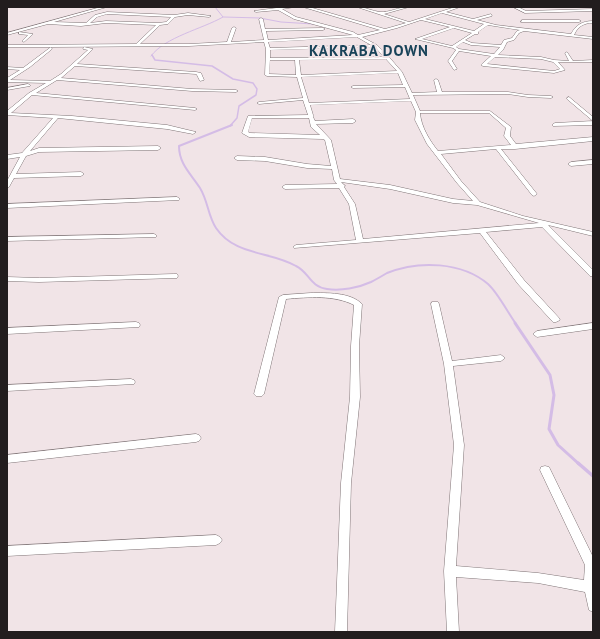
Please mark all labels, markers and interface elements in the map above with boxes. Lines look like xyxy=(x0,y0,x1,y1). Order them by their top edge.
district label: KAKRABA DOWN xyxy=(309,41,429,60)

